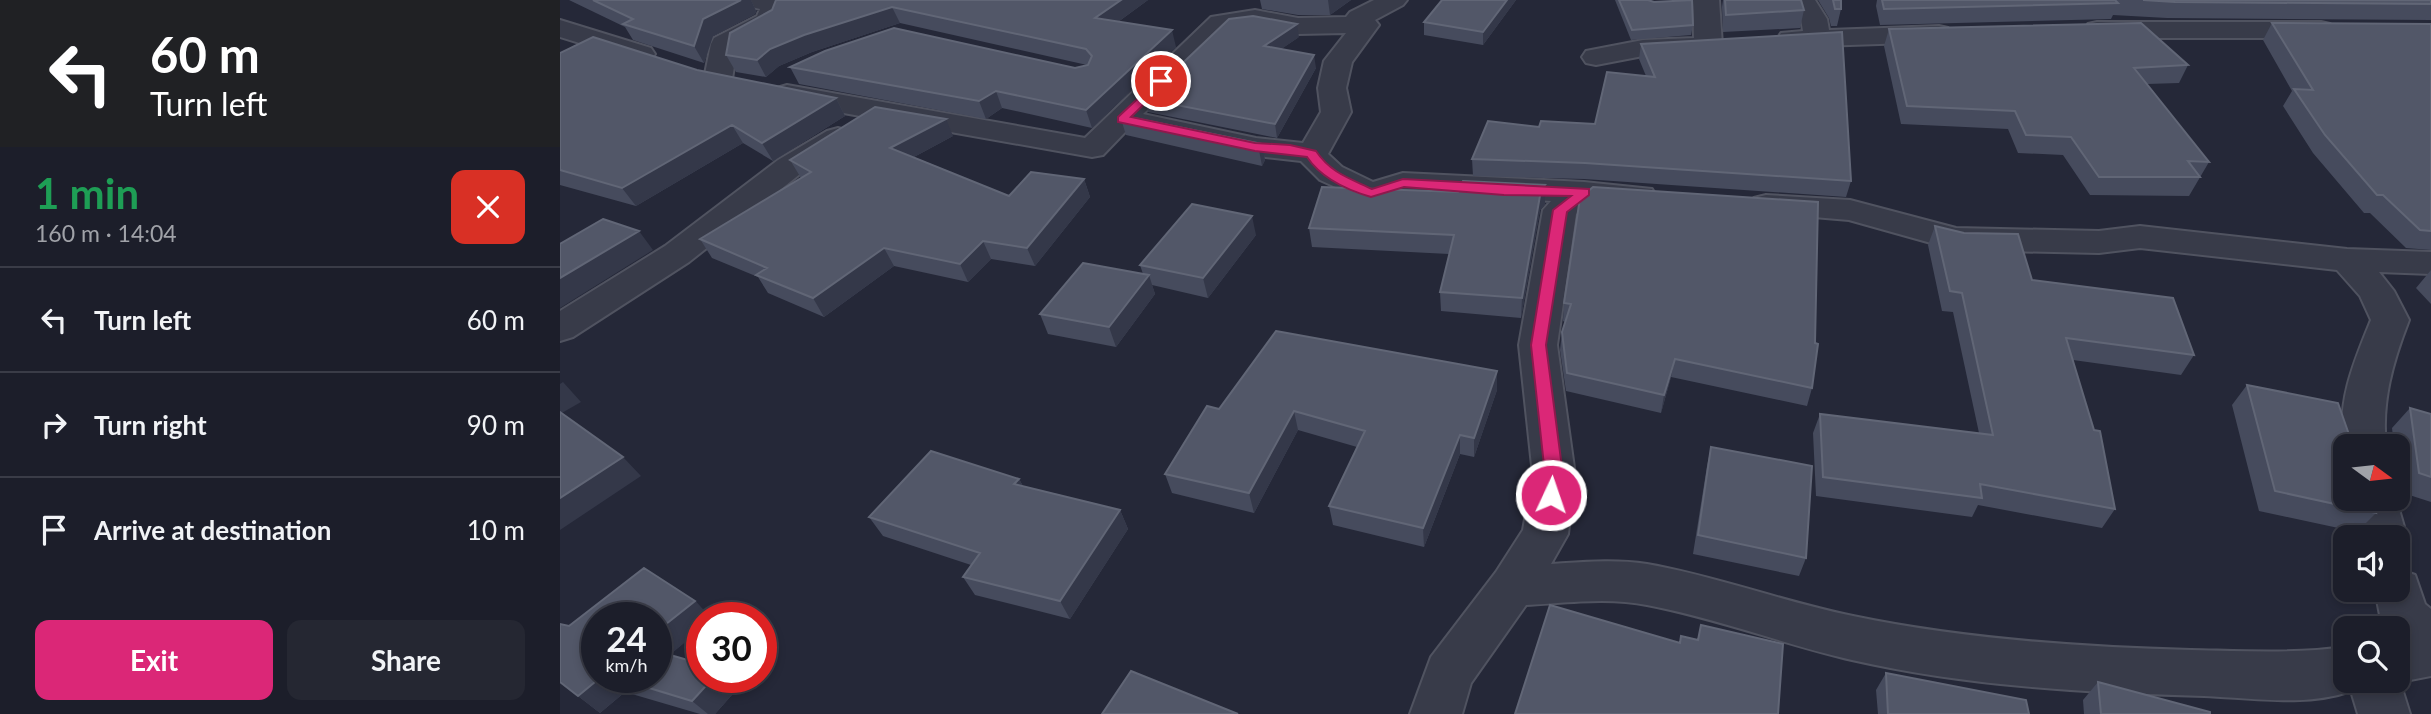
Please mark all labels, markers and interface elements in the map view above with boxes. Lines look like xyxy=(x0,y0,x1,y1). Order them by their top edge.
text: 60 m xyxy=(150,25,260,83)
icon: left xyxy=(35,28,126,119)
pin xyxy=(1131,51,1191,111)
icon: arrive xyxy=(1142,62,1180,100)
text: Turn left xyxy=(150,84,267,123)
text: 1 min xyxy=(35,168,139,218)
button: close xyxy=(451,170,525,244)
text: 160 m · 14:04 xyxy=(35,219,177,247)
icon: left xyxy=(35,301,73,339)
text: Turn left xyxy=(94,304,191,336)
text: 60 m xyxy=(467,304,525,336)
icon: right xyxy=(35,406,73,444)
text: Turn right xyxy=(94,409,207,441)
text: 90 m xyxy=(467,409,525,441)
north arrow xyxy=(2333,434,2410,511)
map controls xyxy=(2333,434,2410,693)
position arrow xyxy=(1514,458,1588,532)
icon: arrive xyxy=(35,511,73,549)
text: Arrive at destination xyxy=(94,514,331,546)
text: 10 m xyxy=(467,514,525,546)
button: sound xyxy=(2333,525,2410,602)
speed limit sign: 30 xyxy=(686,602,777,693)
button: search xyxy=(2333,616,2410,693)
text: 24 xyxy=(606,617,647,659)
button: Exit xyxy=(35,620,273,700)
button: Share xyxy=(287,620,525,700)
text: km/h xyxy=(605,654,648,676)

